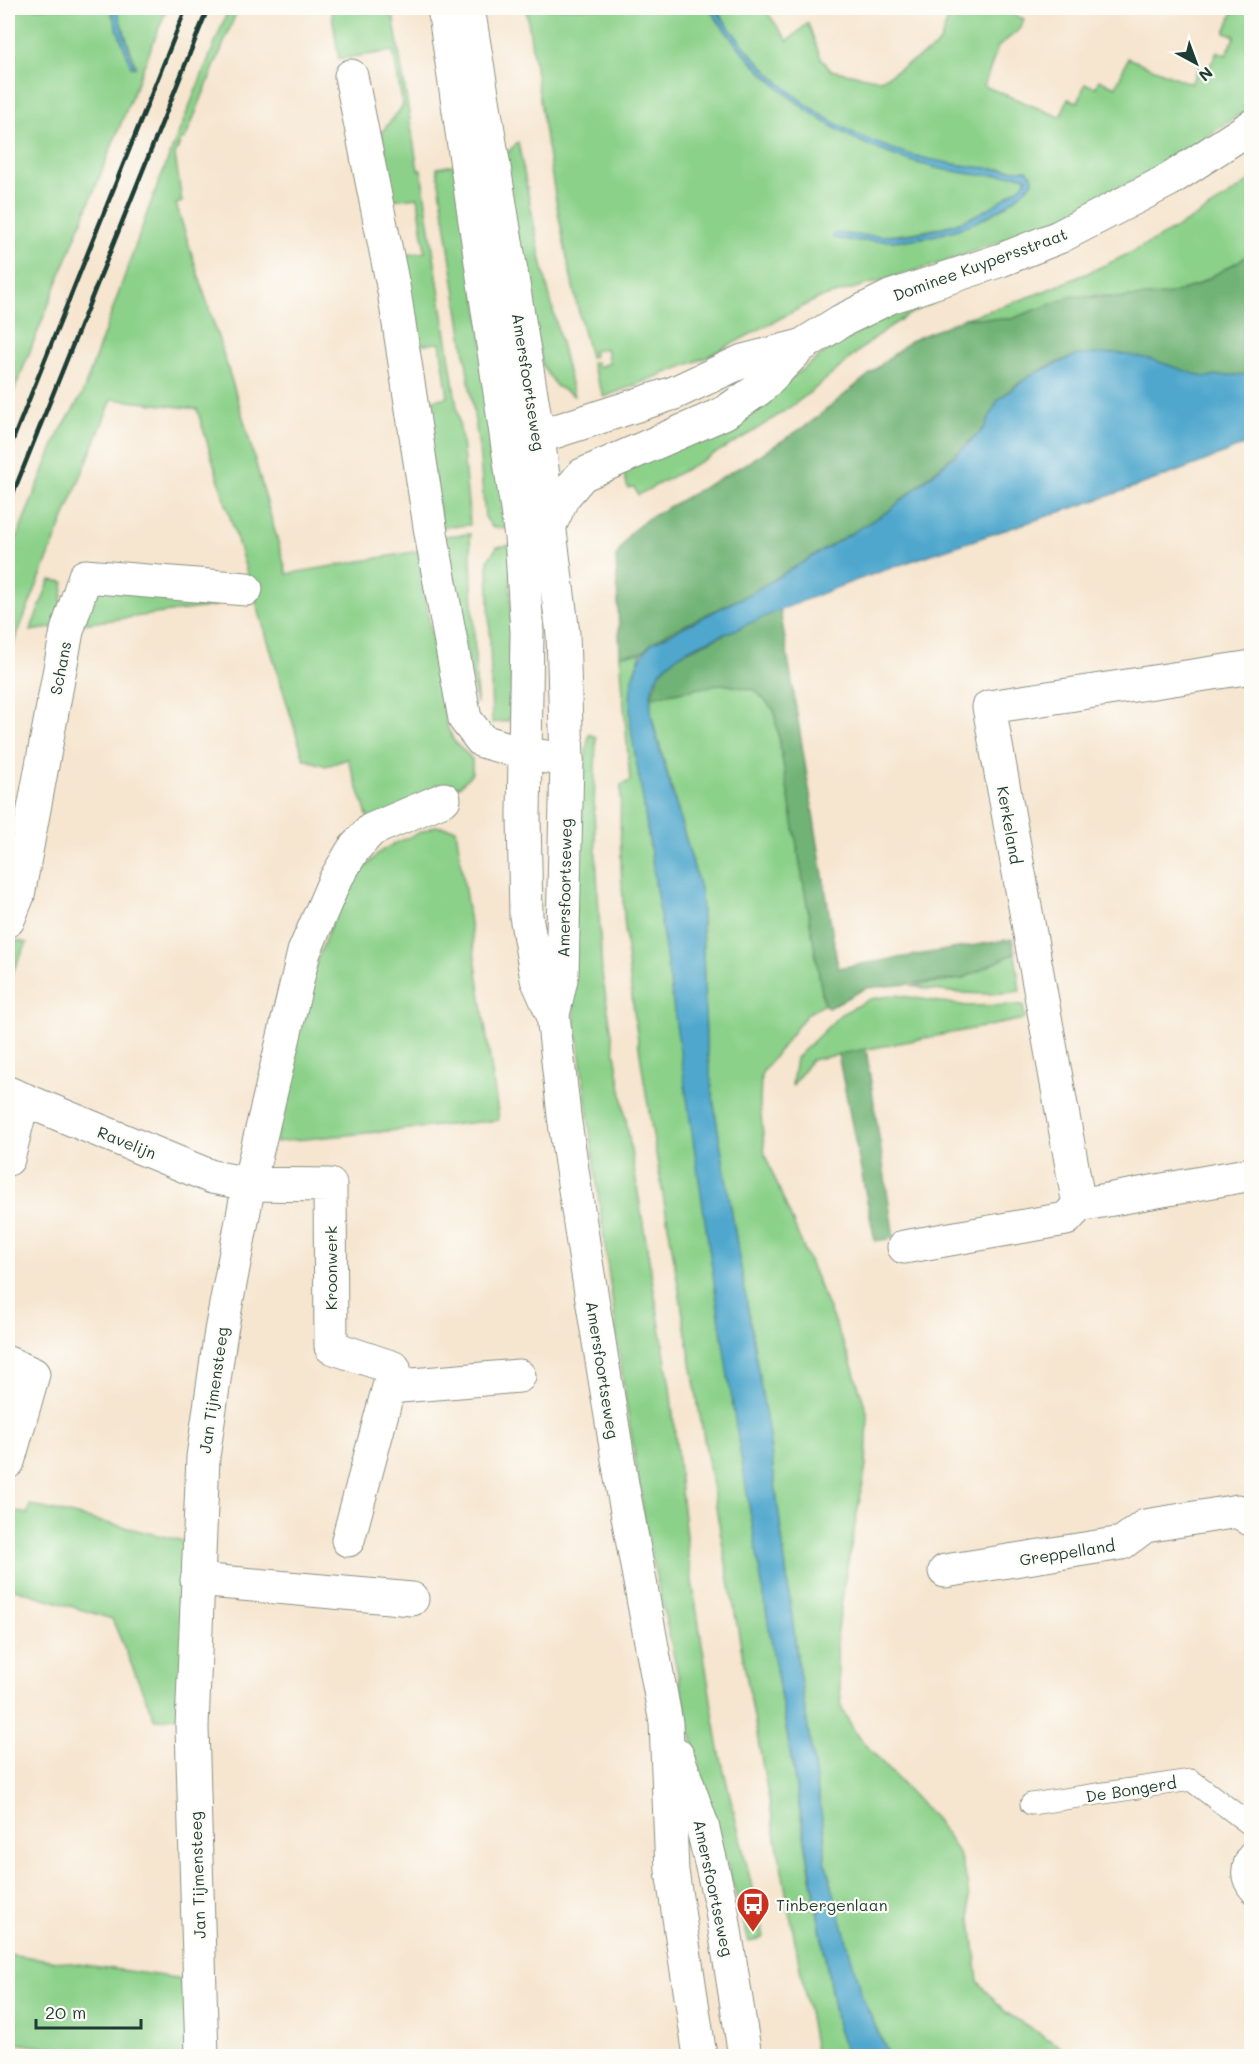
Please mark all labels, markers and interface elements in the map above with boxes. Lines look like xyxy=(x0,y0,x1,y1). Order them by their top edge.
north arrow xyxy=(1166,33,1226,93)
text: N xyxy=(1195,63,1218,87)
street label: Dominee Kuypersstraat xyxy=(890,223,1070,305)
street label: Amersfoortseweg xyxy=(508,312,550,452)
street label: Schans xyxy=(45,639,75,697)
street label: Kerkeland xyxy=(993,784,1027,866)
street label: Amersfoortseweg xyxy=(552,818,576,958)
street label: Ravelijn xyxy=(94,1121,160,1163)
street label: Kroonwerk xyxy=(320,1226,341,1310)
street label: Amersfoortseweg xyxy=(582,1300,624,1440)
street label: Jan Tijmensteeg xyxy=(194,1325,232,1455)
street label: Greppelland xyxy=(1018,1534,1116,1570)
street label: De Bongerd xyxy=(1084,1771,1178,1807)
street label: Jan Tijmensteeg xyxy=(184,1811,210,1939)
street label: Amersfoortseweg xyxy=(689,1818,739,1958)
bus stop icon: Tinbergenlaan xyxy=(735,1886,771,1933)
place label: Tinbergenlaan xyxy=(776,1894,888,1915)
scale bar xyxy=(36,1992,141,2030)
text: 20 m xyxy=(45,2000,86,2024)

